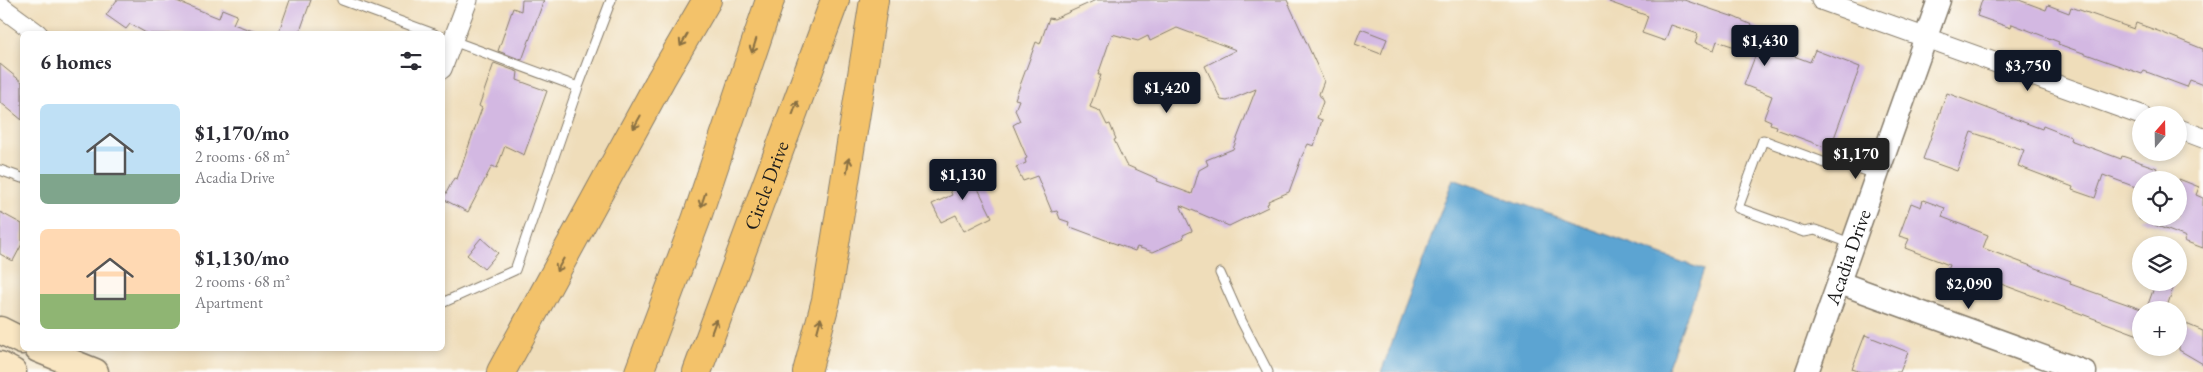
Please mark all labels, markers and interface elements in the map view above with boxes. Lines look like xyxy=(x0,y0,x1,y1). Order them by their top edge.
pin: $1,430 xyxy=(1724,24,1806,67)
text: $1,430 xyxy=(1742,30,1788,51)
one-way arrow xyxy=(678,32,688,46)
one-way arrow xyxy=(749,38,759,54)
icon: filters xyxy=(397,47,425,75)
text: 6 homes xyxy=(40,48,112,75)
pin: $3,750 xyxy=(1987,49,2069,92)
text: $3,750 xyxy=(2005,55,2051,76)
pin: $1,420 xyxy=(1126,72,1208,114)
text: $1,420 xyxy=(1144,77,1190,98)
one-way arrow xyxy=(791,101,800,117)
north arrow xyxy=(2132,106,2188,161)
map controls xyxy=(2132,106,2187,356)
one-way arrow xyxy=(632,114,641,129)
text: $1,170/mo xyxy=(195,119,289,146)
icon: home xyxy=(80,124,140,184)
street label: Circle Drive xyxy=(738,137,795,234)
pin: $1,170 xyxy=(1815,138,1897,180)
text: $1,170 xyxy=(1833,143,1879,164)
text: 2 rooms · 68 m² xyxy=(195,146,290,167)
one-way arrow xyxy=(843,157,853,173)
pin: $1,130 xyxy=(922,158,1004,201)
text: $1,130 xyxy=(940,164,986,185)
text: Acadia Drive xyxy=(195,167,275,188)
button: locate xyxy=(2132,171,2187,226)
one-way arrow xyxy=(698,192,707,208)
street label: Acadia Drive xyxy=(1819,206,1877,309)
button: layers xyxy=(2132,236,2187,291)
text: $1,130/mo xyxy=(195,244,289,271)
icon: home xyxy=(80,249,140,309)
one-way arrow xyxy=(554,257,564,271)
pin: $2,090 xyxy=(1928,268,2010,310)
text: 2 rooms · 68 m² xyxy=(195,271,290,292)
text: $2,090 xyxy=(1946,273,1992,294)
text: Apartment xyxy=(195,292,263,313)
button: + xyxy=(2132,301,2187,356)
one-way arrow xyxy=(815,317,825,333)
one-way arrow xyxy=(710,319,719,335)

